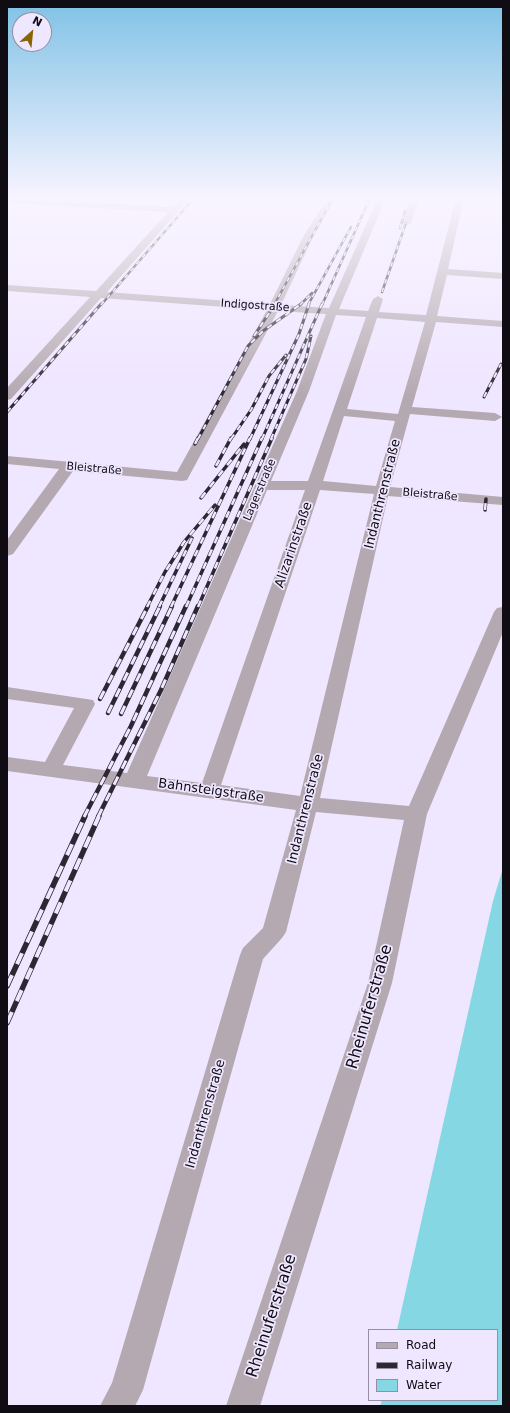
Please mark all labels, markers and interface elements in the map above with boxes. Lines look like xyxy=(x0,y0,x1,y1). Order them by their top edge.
north arrow xyxy=(12,12,52,52)
text: N xyxy=(30,14,44,30)
street label: Indigostraße xyxy=(220,297,290,315)
street label: Indanthrenstraße xyxy=(362,438,404,550)
street label: Lagerstraße xyxy=(241,457,279,523)
street label: Bleistraße xyxy=(66,460,122,478)
street label: Bleistraße xyxy=(402,486,458,504)
street label: Alizarinstraße xyxy=(272,500,316,590)
street label: Indanthrenstraße xyxy=(285,753,327,865)
street label: Bahnsteigstraße xyxy=(157,776,265,806)
street label: Rheinuferstraße xyxy=(343,942,397,1072)
street label: Indanthrenstraße xyxy=(183,1058,229,1170)
street label: Rheinuferstraße xyxy=(243,1252,301,1380)
legend xyxy=(368,1329,498,1401)
text: Road xyxy=(406,1338,436,1352)
text: Railway xyxy=(406,1358,452,1372)
text: Water xyxy=(406,1378,441,1392)

